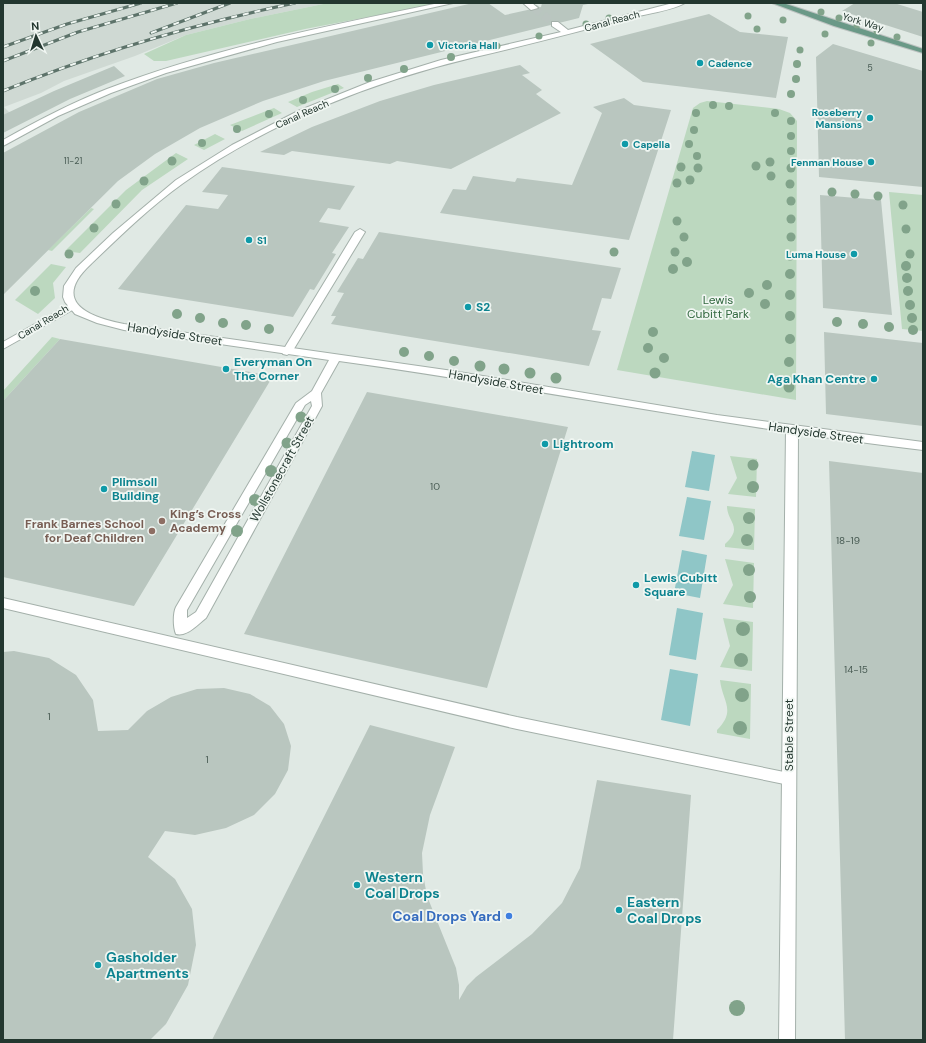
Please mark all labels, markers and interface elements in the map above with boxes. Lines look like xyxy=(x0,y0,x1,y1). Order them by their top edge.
street label: Canal Reach xyxy=(583,7,641,35)
street label: York Way xyxy=(841,10,886,35)
north arrow xyxy=(16,16,56,56)
text: N xyxy=(31,19,40,33)
place label: Victoria Hall xyxy=(438,39,498,52)
marker: Victoria Hall xyxy=(425,40,435,50)
place label: Cadence xyxy=(708,57,752,70)
marker: Cadence xyxy=(695,58,705,68)
house number: 5 xyxy=(867,62,873,74)
street label: Canal Reach xyxy=(273,96,331,132)
place label: Roseberry Mansions xyxy=(812,106,862,131)
marker: Roseberry Mansions xyxy=(865,113,875,123)
place label: Capella xyxy=(633,138,670,151)
marker: Capella xyxy=(620,139,630,149)
house number: 11-21 xyxy=(64,155,82,167)
place label: Fenman House xyxy=(791,156,863,169)
marker: Fenman House xyxy=(866,157,876,167)
place label: S1 xyxy=(257,234,267,247)
marker: S1 xyxy=(244,235,254,245)
place label: Luma House xyxy=(786,248,846,261)
marker: Luma House xyxy=(849,249,859,259)
park label: Lewis Cubitt Park xyxy=(687,292,749,322)
place label: S2 xyxy=(476,299,490,315)
street label: Canal Reach xyxy=(15,302,71,342)
marker: S2 xyxy=(463,302,473,312)
street label: Handyside Street xyxy=(126,319,224,349)
place label: Everyman On The Corner xyxy=(234,354,312,384)
marker: Everyman On The Corner xyxy=(221,364,231,374)
street label: Handyside Street xyxy=(447,366,545,398)
place label: Aga Khan Centre xyxy=(767,371,866,387)
marker: Aga Khan Centre xyxy=(869,374,879,384)
street label: Wollstonecraft Street xyxy=(246,413,318,525)
street label: Handyside Street xyxy=(767,418,865,448)
place label: Lightroom xyxy=(553,436,614,452)
marker: Lightroom xyxy=(540,439,550,449)
place label: Plimsoll Building xyxy=(112,474,159,504)
house number: 10 xyxy=(430,480,440,493)
marker: Plimsoll Building xyxy=(99,484,109,494)
place label: King’s Cross Academy xyxy=(170,506,241,536)
place label: Frank Barnes School for Deaf Children xyxy=(25,516,144,546)
marker: King’s Cross Academy xyxy=(157,516,167,526)
marker: Frank Barnes School for Deaf Children xyxy=(147,526,157,536)
house number: 18-19 xyxy=(836,534,860,547)
place label: Lewis Cubitt Square xyxy=(644,570,718,600)
marker: Lewis Cubitt Square xyxy=(631,580,641,590)
house number: 14-15 xyxy=(844,663,868,676)
street label: Stable Street xyxy=(781,699,797,771)
house number: 1 xyxy=(47,710,51,723)
house number: 1 xyxy=(205,753,209,766)
place label: Western Coal Drops xyxy=(365,868,440,902)
marker: Western Coal Drops xyxy=(352,880,362,890)
place label: Eastern Coal Drops xyxy=(627,893,702,927)
marker: Eastern Coal Drops xyxy=(614,905,624,915)
place label: Coal Drops Yard xyxy=(392,907,501,925)
marker: Coal Drops Yard xyxy=(504,911,514,921)
place label: Gasholder Apartments xyxy=(106,948,189,982)
marker: Gasholder Apartments xyxy=(93,960,103,970)

